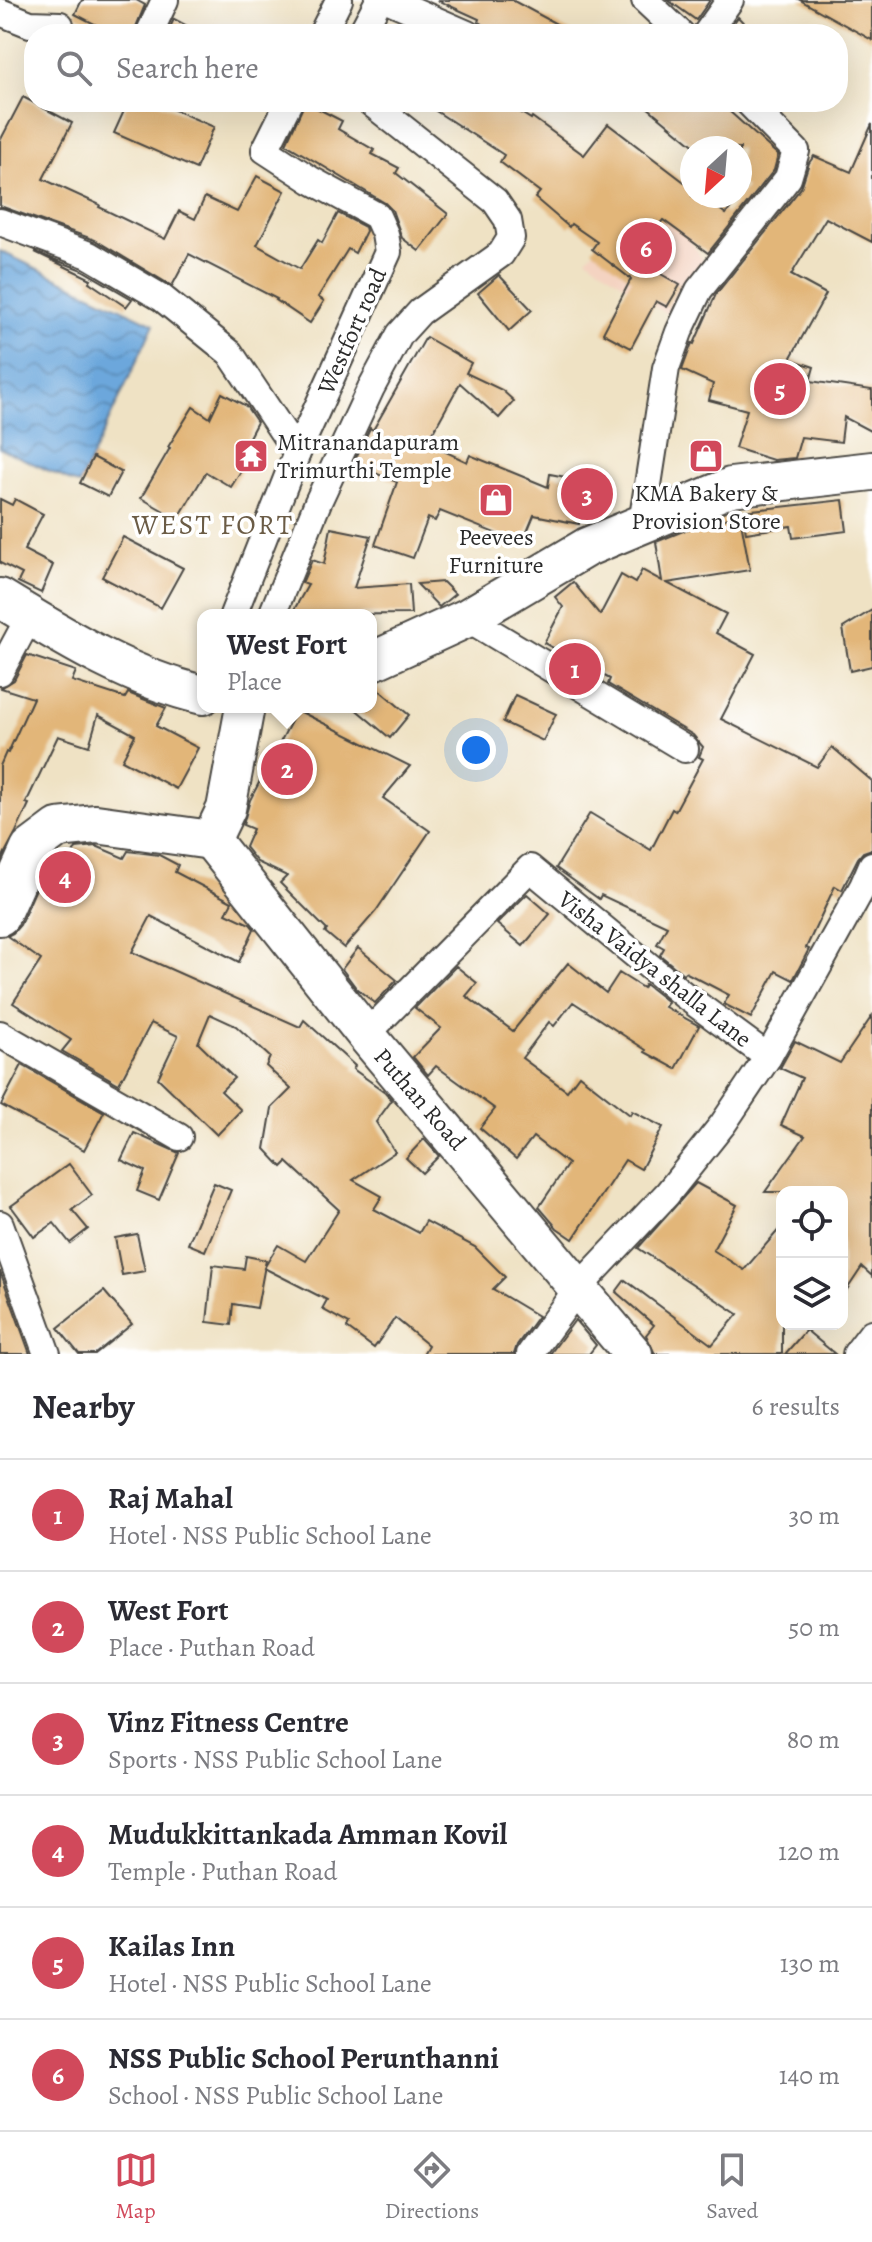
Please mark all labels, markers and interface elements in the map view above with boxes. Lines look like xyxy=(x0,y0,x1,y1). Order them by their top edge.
search box xyxy=(24,24,848,112)
icon: search xyxy=(52,46,96,90)
text: Search here xyxy=(116,48,259,88)
north arrow xyxy=(680,136,752,208)
pin: 6 xyxy=(620,218,672,278)
street label: Westfort road xyxy=(309,263,394,400)
pin: 5 xyxy=(754,359,806,419)
place label: Mitranandapuram Trimurthi Temple xyxy=(277,426,459,486)
temple icon: Mitranandapuram Trimurthi Temple xyxy=(232,437,270,475)
shop icon: KMA Bakery & Provision Store xyxy=(687,437,725,475)
pin: 3 xyxy=(561,464,613,524)
place label: KMA Bakery & Provision Store xyxy=(631,477,781,537)
shop icon: Peevees Furniture xyxy=(477,481,515,519)
district label: WEST FORT xyxy=(131,506,294,544)
place label: Peevees Furniture xyxy=(449,521,544,581)
popup xyxy=(197,609,377,713)
text: West Fort xyxy=(227,624,347,664)
pin: 1 xyxy=(549,639,601,699)
text: Place xyxy=(227,664,282,699)
your location xyxy=(456,730,496,770)
pin: 2 xyxy=(261,739,313,799)
pin: 4 xyxy=(39,847,91,907)
street label: Visha Vaidya shalla Lane xyxy=(551,883,758,1055)
street label: Puthan Road xyxy=(367,1041,473,1157)
map controls xyxy=(776,1186,848,1330)
button: locate xyxy=(776,1186,848,1258)
button: layers xyxy=(776,1258,848,1330)
text: Nearby xyxy=(32,1383,135,1430)
text: 6 results xyxy=(752,1389,840,1424)
text: Raj Mahal xyxy=(108,1478,233,1518)
text: 1 xyxy=(53,1498,63,1533)
text: 30 m xyxy=(789,1498,840,1533)
text: Hotel · NSS Public School Lane xyxy=(108,1518,432,1553)
text: West Fort xyxy=(108,1590,228,1630)
text: 2 xyxy=(52,1610,64,1645)
text: 50 m xyxy=(788,1610,840,1645)
text: Place · Puthan Road xyxy=(108,1630,315,1665)
text: Vinz Fitness Centre xyxy=(108,1702,349,1742)
text: 3 xyxy=(52,1722,64,1757)
text: 80 m xyxy=(787,1722,840,1757)
text: Sports · NSS Public School Lane xyxy=(108,1742,443,1777)
text: Mudukkittankada Amman Kovil xyxy=(108,1814,507,1854)
text: 4 xyxy=(52,1834,64,1869)
text: 120 m xyxy=(778,1834,840,1869)
text: Temple · Puthan Road xyxy=(108,1854,338,1889)
text: Kailas Inn xyxy=(108,1926,235,1966)
text: 5 xyxy=(52,1946,64,1981)
text: 130 m xyxy=(780,1946,840,1981)
text: Hotel · NSS Public School Lane xyxy=(108,1966,432,2001)
text: NSS Public School Perunthanni xyxy=(108,2038,499,2078)
text: 6 xyxy=(52,2058,64,2093)
text: 140 m xyxy=(779,2058,840,2093)
text: School · NSS Public School Lane xyxy=(108,2078,443,2113)
tab: Map xyxy=(114,2148,158,2226)
tab: Directions xyxy=(385,2148,479,2226)
tab: Saved xyxy=(706,2148,758,2226)

